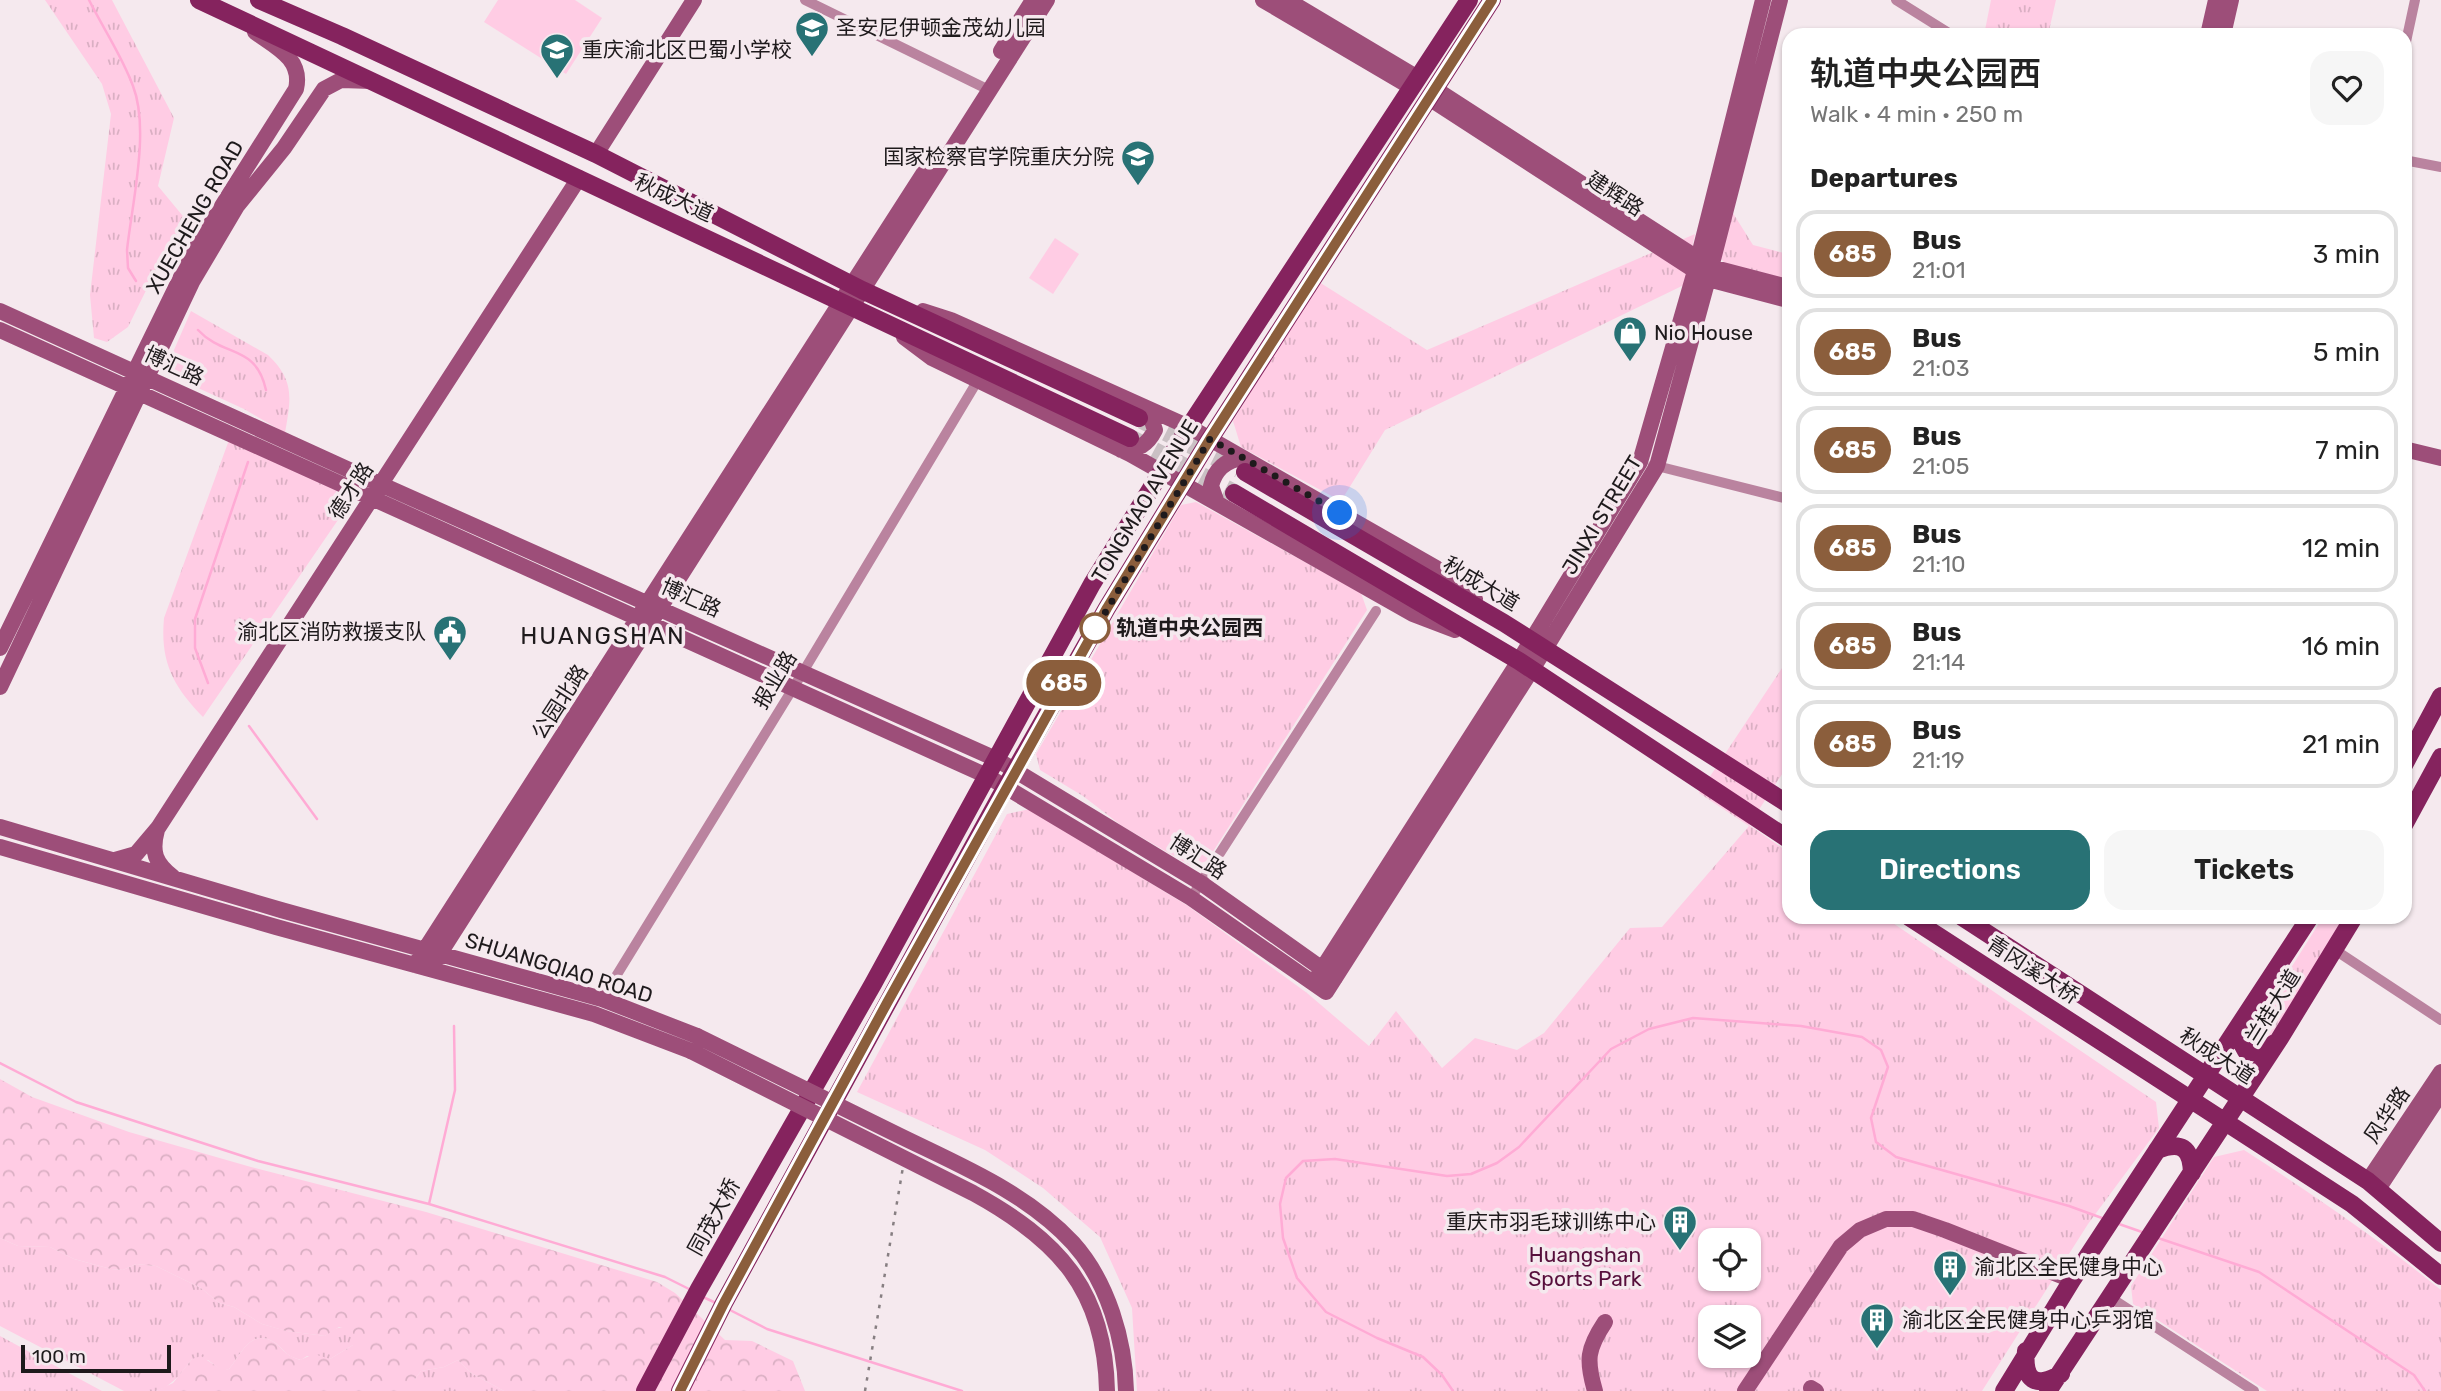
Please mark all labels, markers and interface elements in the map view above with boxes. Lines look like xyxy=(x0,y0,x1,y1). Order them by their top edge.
school or university icon: 圣安尼伊顿金茂幼儿园 xyxy=(793,9,831,58)
place label: 圣安尼伊顿金茂幼儿园 xyxy=(836,15,1046,40)
school or university icon: 重庆渝北区巴蜀小学校 xyxy=(538,31,576,80)
place label: 重庆渝北区巴蜀小学校 xyxy=(582,37,792,62)
button: heart xyxy=(2310,51,2384,125)
text: 轨道中央公园西 xyxy=(1810,54,2041,93)
text: Walk · 4 min · 250 m xyxy=(1810,100,2023,128)
street label: XUECHENG ROAD xyxy=(141,136,249,298)
school or university icon: 国家检察官学院重庆分院 xyxy=(1119,138,1157,187)
place label: 国家检察官学院重庆分院 xyxy=(883,144,1114,169)
text: Departures xyxy=(1810,163,1958,194)
street label: 建辉路 xyxy=(1582,166,1648,221)
street label: 秋成大道 xyxy=(631,168,718,227)
text: Bus xyxy=(1912,225,1961,256)
text: 3 min xyxy=(2313,239,2380,270)
text: 685 xyxy=(1829,240,1876,268)
text: 21:01 xyxy=(1912,256,1966,284)
shop icon: Nio House xyxy=(1611,314,1649,363)
place label: Nio House xyxy=(1654,320,1753,345)
text: Bus xyxy=(1912,323,1961,354)
text: 5 min xyxy=(2313,337,2380,368)
text: 685 xyxy=(1829,338,1876,366)
street label: 博汇路 xyxy=(140,341,208,390)
text: 21:03 xyxy=(1912,354,1970,382)
street label: TONGMAO AVENUE xyxy=(1086,415,1203,587)
text: Bus xyxy=(1912,421,1961,452)
text: 7 min xyxy=(2315,435,2380,466)
text: 685 xyxy=(1829,436,1876,464)
street label: JINXI STREET xyxy=(1556,451,1647,579)
text: 21:05 xyxy=(1912,452,1970,480)
street label: 德才路 xyxy=(323,458,378,524)
your location xyxy=(1322,495,1357,530)
text: Bus xyxy=(1912,519,1961,550)
text: 12 min xyxy=(2302,533,2380,564)
text: 685 xyxy=(1829,534,1876,562)
text: 21:10 xyxy=(1912,550,1966,578)
street label: 秋成大道 xyxy=(1439,551,1524,616)
street label: 博汇路 xyxy=(657,573,725,622)
public building icon: 渝北区消防救援支队 xyxy=(431,613,469,662)
marker: 轨道中央公园西 xyxy=(1080,613,1110,643)
place label: 轨道中央公园西 xyxy=(1116,615,1263,640)
text: Bus xyxy=(1912,617,1961,648)
place label: 渝北区消防救援支队 xyxy=(237,619,426,644)
district label: HUANGSHAN xyxy=(520,622,686,650)
text: 16 min xyxy=(2302,631,2380,662)
text: 685 xyxy=(1829,632,1876,660)
street label: 报业路 xyxy=(748,646,802,713)
text: 21:14 xyxy=(1912,648,1965,676)
street label: 公园北路 xyxy=(526,660,593,744)
line badge: 685 xyxy=(1024,660,1104,706)
text: 685 xyxy=(1040,669,1088,697)
text: Bus xyxy=(1912,715,1961,746)
text: 21 min xyxy=(2302,729,2380,760)
text: 685 xyxy=(1829,730,1876,758)
text: 21:19 xyxy=(1912,746,1965,774)
street label: 博汇路 xyxy=(1165,829,1231,884)
button: Directions xyxy=(1810,830,2090,910)
button: Tickets xyxy=(2104,830,2384,910)
street label: SHUANGQIAO ROAD xyxy=(462,927,656,1008)
street label: 青冈溪大桥 xyxy=(1982,931,2084,1009)
street label: 兰桂大道 xyxy=(2240,964,2305,1049)
street label: 秋成大道 xyxy=(2175,1022,2259,1089)
street label: 风华路 xyxy=(2359,1082,2415,1148)
street label: 同茂大桥 xyxy=(682,1174,745,1260)
building icon: 重庆市羽毛球训练中心 xyxy=(1661,1203,1699,1252)
place label: 重庆市羽毛球训练中心 xyxy=(1446,1209,1656,1234)
map controls xyxy=(1698,1228,1761,1368)
button: locate xyxy=(1698,1228,1761,1291)
park label: Huangshan Sports Park xyxy=(1528,1242,1642,1291)
building icon: 渝北区全民健身中心 xyxy=(1931,1248,1969,1297)
place label: 渝北区全民健身中心 xyxy=(1974,1254,2163,1279)
building icon: 渝北区全民健身中心乒羽馆 xyxy=(1858,1301,1896,1350)
button: layers xyxy=(1698,1305,1761,1368)
place label: 渝北区全民健身中心乒羽馆 xyxy=(1902,1307,2154,1332)
scale bar xyxy=(21,1342,172,1374)
text: 100 m xyxy=(32,1345,86,1368)

